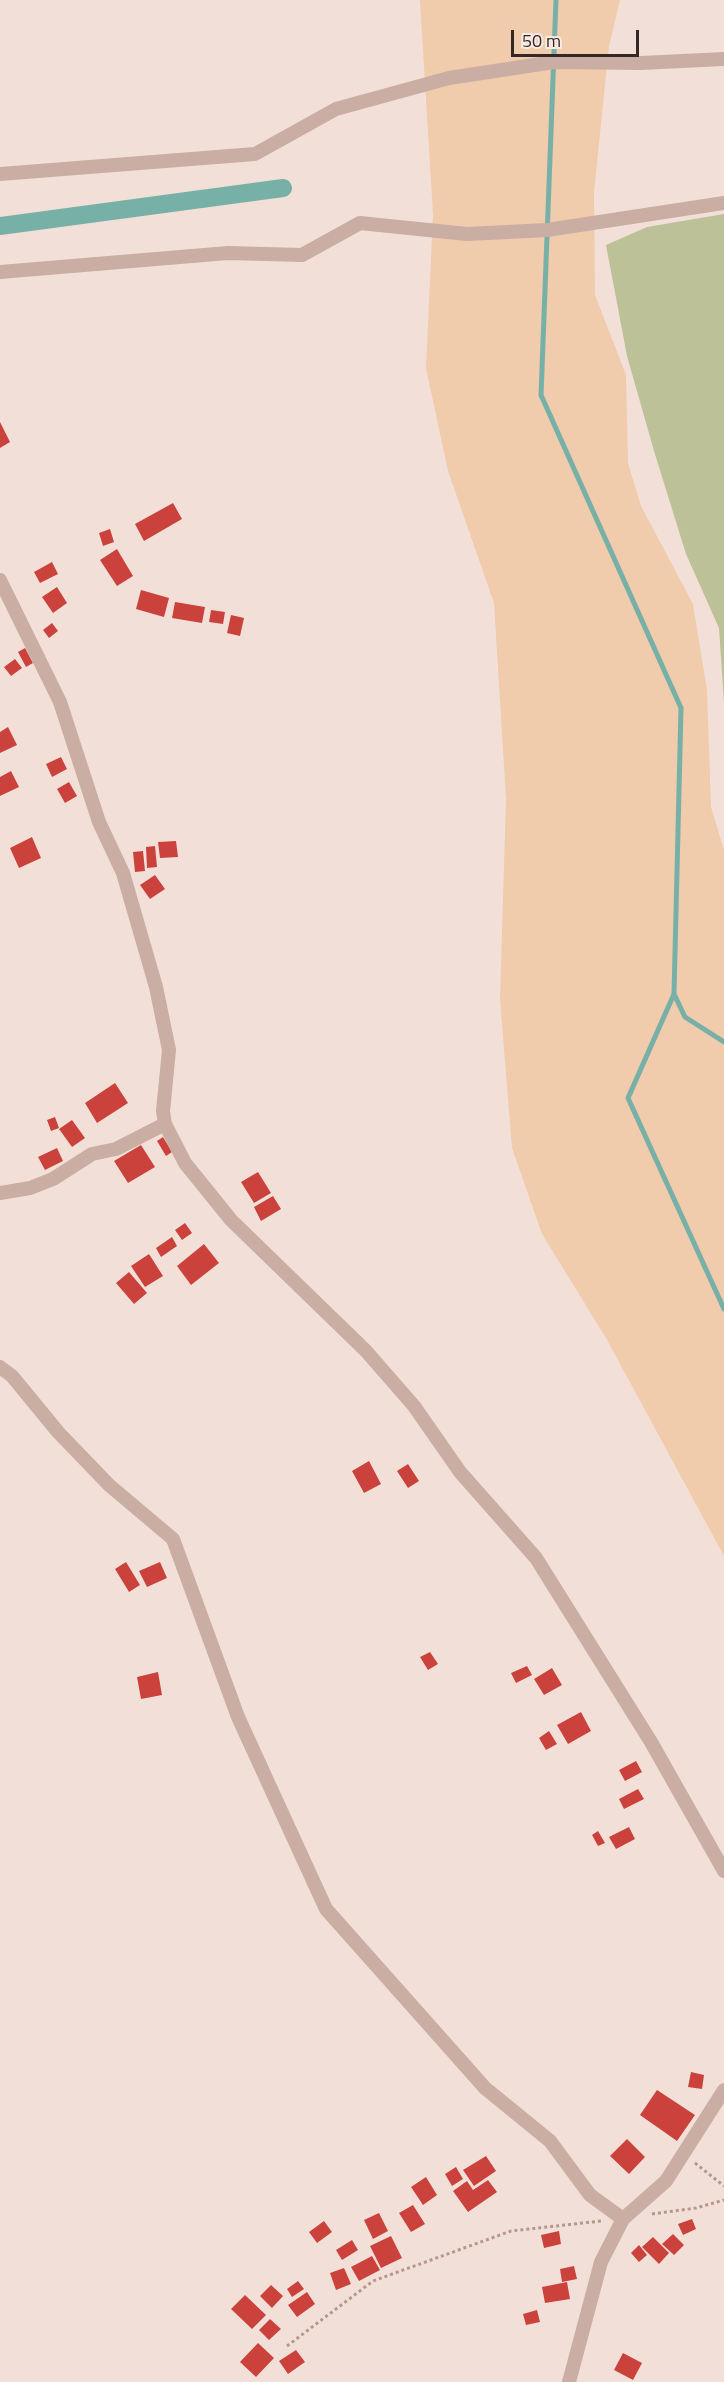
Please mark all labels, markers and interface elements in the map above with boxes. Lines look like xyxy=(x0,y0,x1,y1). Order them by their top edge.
scale bar xyxy=(514,18,642,56)
text: 50 m xyxy=(522,27,561,54)

